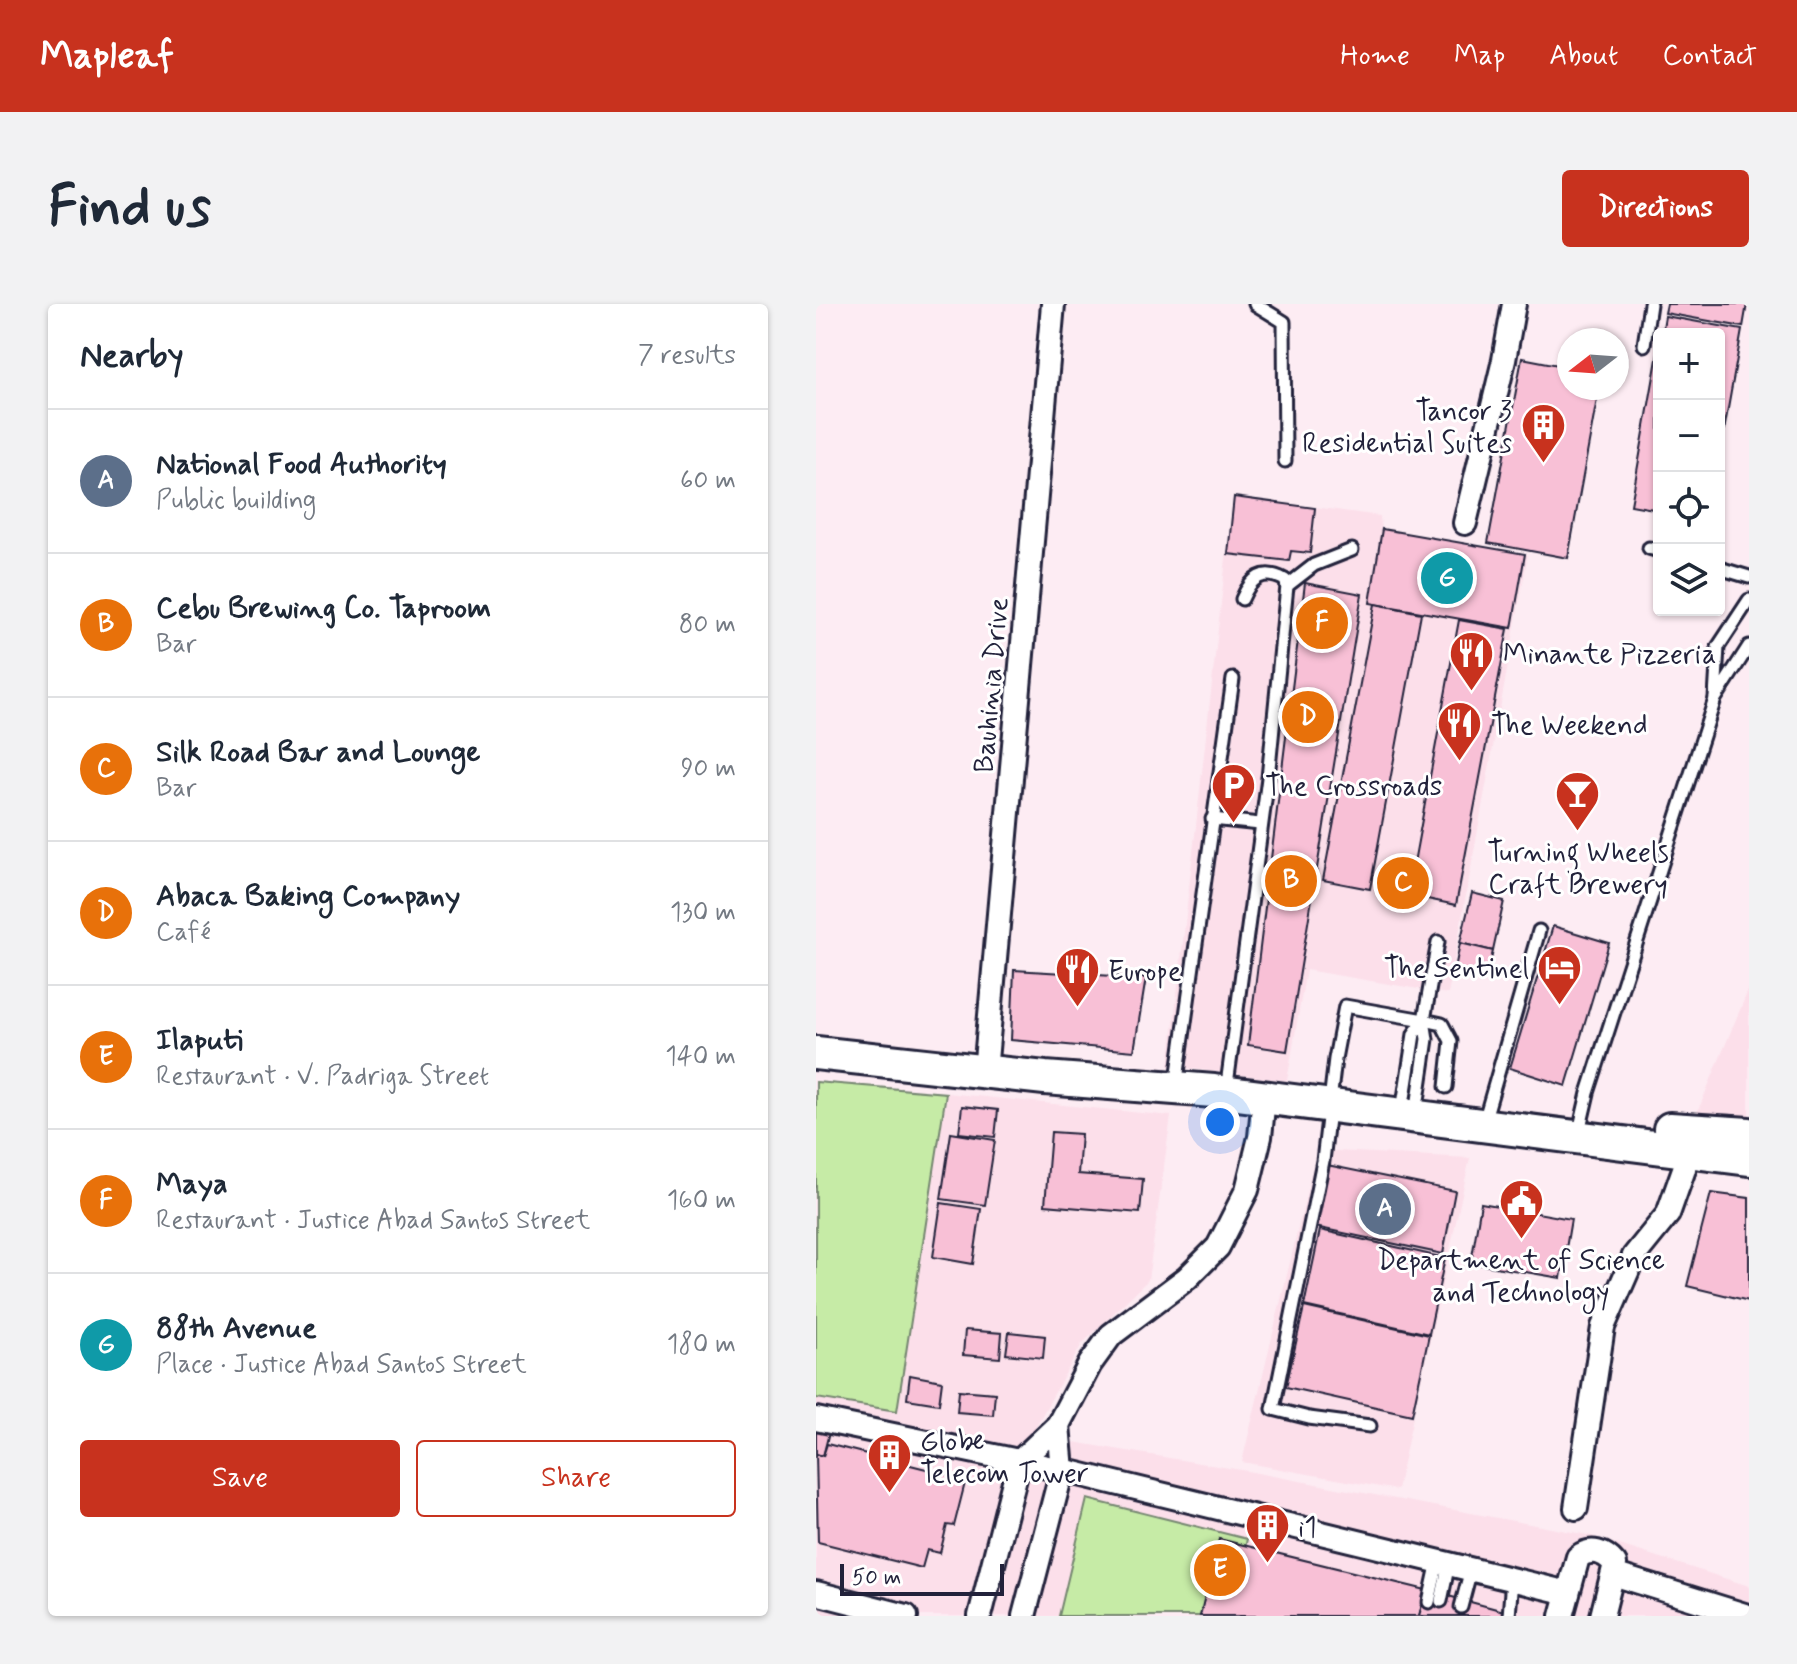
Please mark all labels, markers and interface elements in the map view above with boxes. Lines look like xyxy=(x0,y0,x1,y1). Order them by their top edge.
text: Mapleaf xyxy=(40,32,174,81)
text: Home xyxy=(1340,38,1410,75)
text: Map xyxy=(1454,38,1505,75)
text: About xyxy=(1549,38,1618,75)
text: Contact xyxy=(1662,38,1757,75)
button: Directions xyxy=(1562,170,1749,247)
text: Find us xyxy=(48,172,211,245)
north arrow xyxy=(1557,328,1629,400)
map controls xyxy=(1653,328,1725,616)
button: + xyxy=(1653,328,1725,400)
text: Nearby xyxy=(80,334,184,379)
text: 7 results xyxy=(638,339,736,373)
place label: Tancor 3 Residential Suites xyxy=(1302,394,1512,463)
button: − xyxy=(1653,400,1725,472)
building icon: Tancor 3 Residential Suites xyxy=(1519,402,1567,465)
text: National Food Authority xyxy=(156,445,447,484)
text: A xyxy=(97,464,115,498)
text: 60 m xyxy=(680,464,736,498)
button: locate xyxy=(1653,472,1725,544)
text: Public building xyxy=(156,484,316,518)
button: layers xyxy=(1653,544,1725,616)
pin: G xyxy=(1421,548,1473,608)
text: Cebu Brewing Co. Taproom xyxy=(156,589,491,628)
pin: F xyxy=(1296,593,1348,653)
street label: Bauhinia Drive xyxy=(966,596,1019,774)
text: B xyxy=(98,608,114,642)
text: 80 m xyxy=(679,608,736,642)
text: Bar xyxy=(156,628,197,662)
restaurant icon: Minante Pizzeria xyxy=(1448,629,1496,692)
place label: Minante Pizzeria xyxy=(1503,637,1716,674)
pin: D xyxy=(1282,687,1334,747)
restaurant icon: The Weekend xyxy=(1436,700,1484,763)
place label: The Weekend xyxy=(1491,708,1648,745)
text: Silk Road Bar and Lounge xyxy=(156,733,480,772)
text: C xyxy=(97,752,115,786)
text: 90 m xyxy=(681,752,736,786)
parking icon: The Crossroads xyxy=(1210,761,1258,824)
place label: The Crossroads xyxy=(1265,769,1442,806)
bar icon: Turning Wheels Craft Brewery xyxy=(1554,770,1602,833)
text: Bar xyxy=(156,772,197,806)
place label: Turning Wheels Craft Brewery xyxy=(1487,835,1669,904)
pin: B xyxy=(1265,851,1317,911)
pin: C xyxy=(1377,853,1429,913)
text: Abaca Baking Company xyxy=(156,877,460,916)
text: D xyxy=(97,896,115,930)
text: 130 m xyxy=(670,896,736,930)
text: Café xyxy=(156,916,211,950)
hotel icon: The Sentinel xyxy=(1536,943,1584,1006)
restaurant icon: Europe xyxy=(1053,946,1101,1009)
place label: The Sentinel xyxy=(1384,951,1529,988)
place label: Europe xyxy=(1108,954,1182,991)
text: Ilaputi xyxy=(156,1021,243,1060)
text: E xyxy=(98,1040,114,1074)
text: 140 m xyxy=(665,1040,736,1074)
text: Restaurant · V. Padriga Street xyxy=(156,1060,489,1094)
your location xyxy=(1200,1102,1240,1142)
text: Maya xyxy=(156,1165,228,1204)
public building icon: Department of Science and Technology xyxy=(1497,1178,1545,1241)
pin: A xyxy=(1359,1179,1411,1239)
text: F xyxy=(99,1184,113,1218)
text: 160 m xyxy=(667,1184,736,1218)
text: Restaurant · Justice Abad Santos Street xyxy=(156,1204,590,1238)
place label: Department of Science and Technology xyxy=(1377,1243,1665,1314)
text: 88th Avenue xyxy=(156,1309,317,1348)
text: G xyxy=(97,1328,115,1362)
text: 180 m xyxy=(667,1328,736,1362)
text: Place · Justice Abad Santos Street xyxy=(156,1348,527,1382)
place label: Globe Telecom Tower xyxy=(920,1424,1089,1493)
building icon: Globe Telecom Tower xyxy=(865,1432,913,1495)
button: Save xyxy=(80,1440,400,1517)
button: Share xyxy=(416,1440,736,1517)
building icon: i1 xyxy=(1243,1502,1291,1565)
place label: i1 xyxy=(1298,1510,1317,1547)
pin: E xyxy=(1194,1540,1246,1600)
scale bar xyxy=(840,1560,1004,1596)
text: 50 m xyxy=(852,1564,901,1592)

